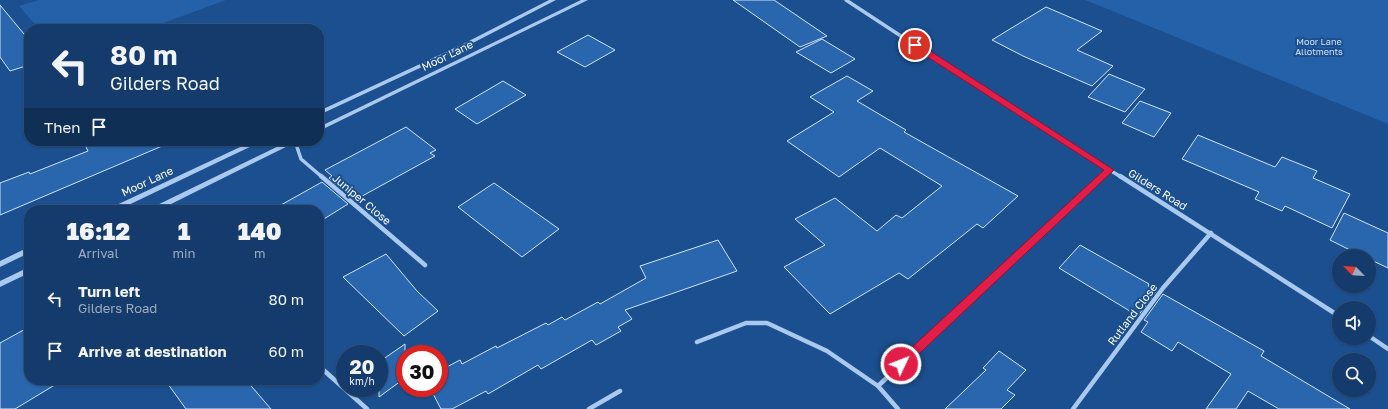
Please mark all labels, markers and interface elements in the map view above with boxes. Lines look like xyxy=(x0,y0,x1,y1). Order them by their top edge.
pin xyxy=(898,28,932,62)
icon: arrive xyxy=(904,34,926,56)
park label: Moor Lane Allotments xyxy=(1295,36,1343,57)
street label: Moor Lane xyxy=(419,37,475,73)
text: 80 m xyxy=(110,38,178,71)
icon: left xyxy=(44,40,96,92)
text: Gilders Road xyxy=(110,72,220,94)
icon: arrive xyxy=(88,116,110,138)
text: Then xyxy=(44,118,80,136)
street label: Moor Lane xyxy=(119,163,175,199)
street label: Gilders Road xyxy=(1126,166,1190,212)
street label: Juniper Close xyxy=(330,171,394,227)
text: 16:12 xyxy=(66,216,130,245)
text: 1 xyxy=(178,216,190,245)
text: 140 xyxy=(238,216,282,245)
text: Arrival xyxy=(78,245,119,261)
text: min xyxy=(173,245,195,261)
text: m xyxy=(254,245,266,261)
north arrow xyxy=(1332,249,1376,293)
map controls xyxy=(1332,249,1376,397)
street label: Rutland Close xyxy=(1105,281,1159,347)
text: Turn left xyxy=(78,282,140,300)
icon: left xyxy=(44,288,66,310)
text: 80 m xyxy=(269,290,304,308)
text: Gilders Road xyxy=(78,300,157,316)
button: sound xyxy=(1332,301,1376,345)
icon: arrive xyxy=(44,340,66,362)
text: Arrive at destination xyxy=(78,342,227,360)
text: 60 m xyxy=(269,342,304,360)
position arrow xyxy=(880,343,922,385)
speed limit sign: 30 xyxy=(396,345,448,397)
button: search xyxy=(1332,353,1376,397)
text: 20 xyxy=(349,354,375,378)
text: km/h xyxy=(349,375,375,387)

